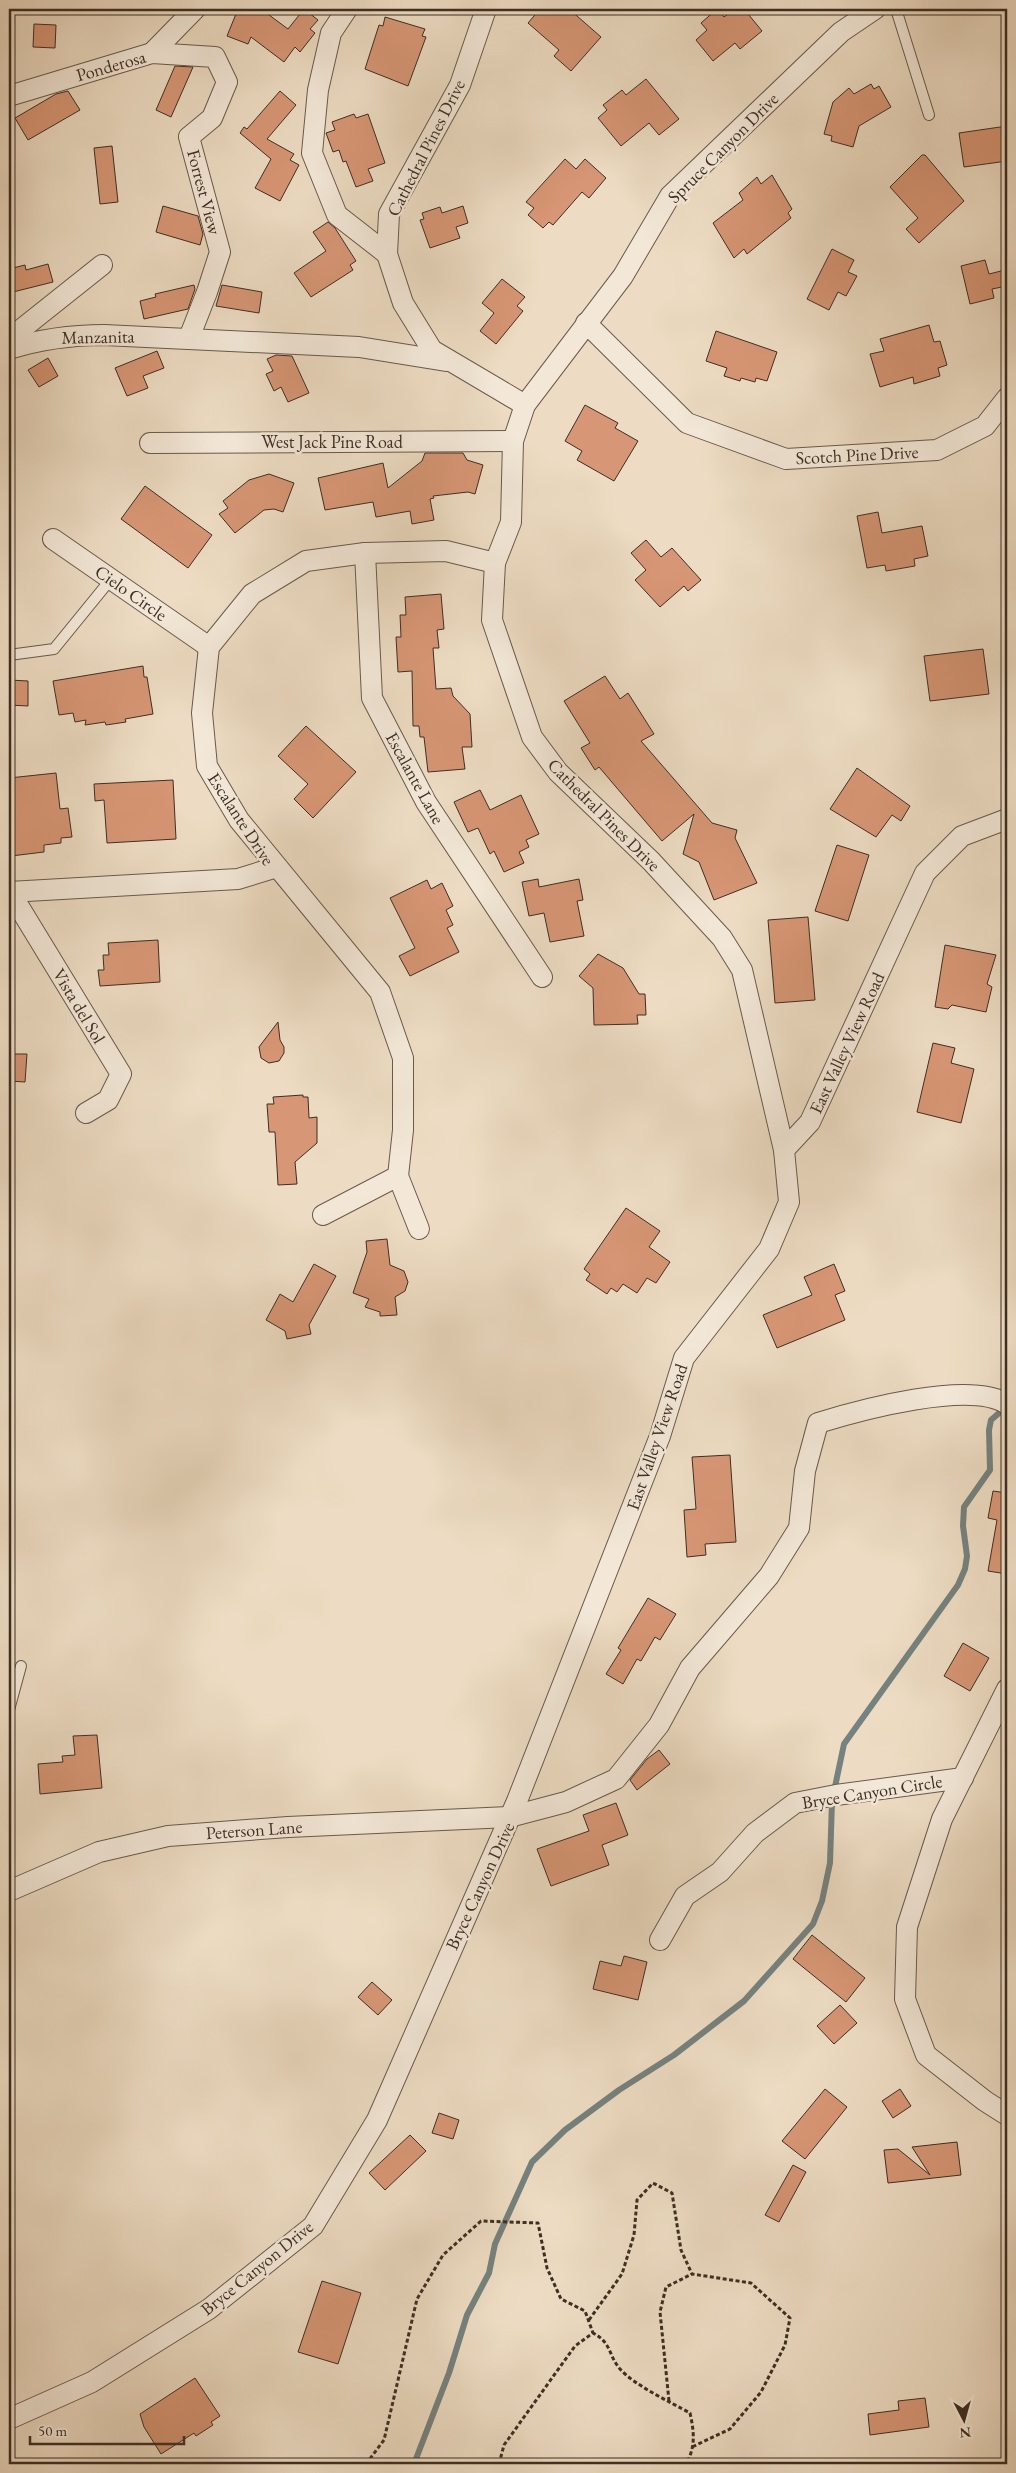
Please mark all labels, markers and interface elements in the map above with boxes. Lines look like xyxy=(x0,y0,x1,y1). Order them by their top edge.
street label: Ponderosa xyxy=(73,44,149,86)
street label: Cathedral Pines Drive xyxy=(381,75,470,220)
street label: Spruce Canyon Drive xyxy=(662,87,783,208)
street label: Forrest View xyxy=(182,147,227,238)
street label: Manzanita xyxy=(61,324,136,349)
street label: West Jack Pine Road xyxy=(261,430,404,453)
street label: Scotch Pine Drive xyxy=(795,440,919,469)
street label: Cielo Circle xyxy=(91,559,172,626)
street label: Escalante Lane xyxy=(381,728,450,828)
street label: Cathedral Pines Drive xyxy=(543,753,666,876)
street label: Escalante Drive xyxy=(203,768,280,869)
street label: Vista del Sol xyxy=(48,964,111,1048)
street label: East Valley View Road xyxy=(804,968,890,1117)
street label: East Valley View Road xyxy=(621,1360,693,1513)
street label: Bryce Canyon Circle xyxy=(800,1769,944,1814)
street label: Peterson Lane xyxy=(205,1815,303,1844)
street label: Bryce Canyon Drive xyxy=(440,1818,519,1953)
street label: Bryce Canyon Drive xyxy=(196,2215,318,2320)
north arrow xyxy=(938,2396,988,2446)
scale bar xyxy=(30,2413,184,2445)
text: 50 m xyxy=(38,2421,67,2440)
text: N xyxy=(958,2423,972,2443)

